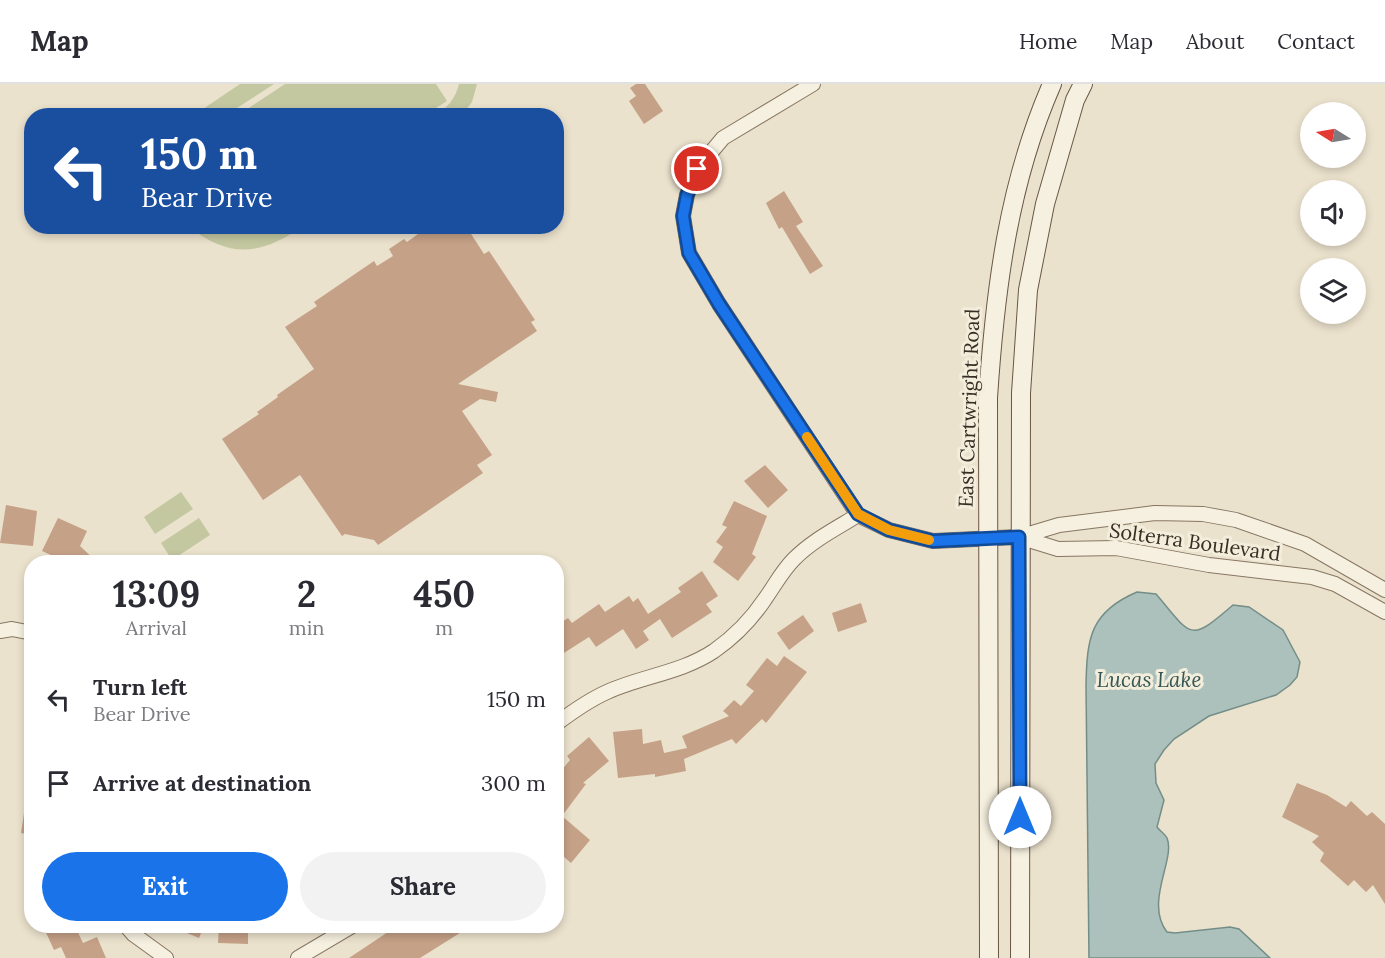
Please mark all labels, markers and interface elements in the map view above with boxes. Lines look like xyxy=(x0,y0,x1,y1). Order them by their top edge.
text: Map xyxy=(30,23,89,59)
text: Home xyxy=(1019,28,1077,55)
text: Map xyxy=(1110,28,1153,55)
text: About xyxy=(1186,28,1244,55)
text: Contact xyxy=(1277,28,1355,55)
north arrow xyxy=(1300,102,1366,168)
map controls xyxy=(1300,102,1366,324)
text: 150 m xyxy=(141,127,257,181)
icon: left xyxy=(42,132,120,210)
pin xyxy=(671,143,722,194)
icon: arrive xyxy=(680,152,713,185)
text: Bear Drive xyxy=(141,180,273,214)
button: sound xyxy=(1300,180,1366,246)
button: layers xyxy=(1300,258,1366,324)
street label: East Cartwright Road xyxy=(953,308,984,508)
street label: Solterra Boulevard xyxy=(1108,517,1282,566)
text: 13:09 xyxy=(113,571,200,617)
text: 2 xyxy=(297,571,316,617)
text: 450 xyxy=(413,571,475,617)
text: Arrival xyxy=(126,615,187,640)
text: min xyxy=(289,615,325,640)
text: m xyxy=(435,615,453,640)
water label: Lucas Lake xyxy=(1097,666,1201,693)
text: Turn left xyxy=(93,673,187,701)
icon: left xyxy=(42,683,75,716)
text: 150 m xyxy=(487,685,546,713)
text: Bear Drive xyxy=(93,701,191,726)
icon: arrive xyxy=(42,767,75,800)
text: Arrive at destination xyxy=(93,769,311,797)
text: 300 m xyxy=(481,769,546,797)
position arrow xyxy=(988,785,1052,849)
button: Exit xyxy=(42,852,288,921)
button: Share xyxy=(300,852,546,921)

